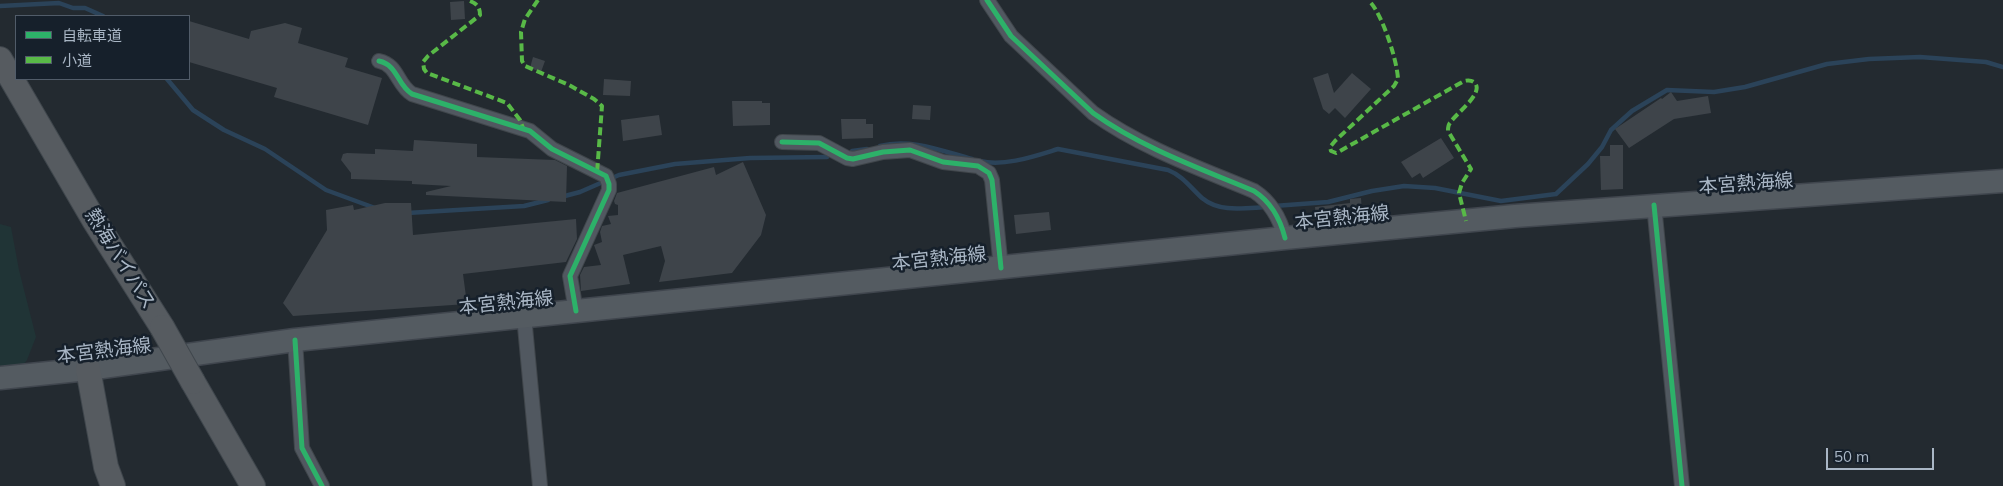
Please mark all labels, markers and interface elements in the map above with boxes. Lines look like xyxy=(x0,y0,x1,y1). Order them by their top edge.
legend xyxy=(15,15,190,80)
text: 自転車道 xyxy=(62,26,122,45)
text: 小道 xyxy=(62,51,92,70)
street label: 本宮熱海線 xyxy=(1698,169,1794,199)
street label: 本宮熱海線 xyxy=(1294,202,1390,234)
street label: 熱海バイパス xyxy=(80,205,160,313)
street label: 本宮熱海線 xyxy=(891,243,987,275)
street label: 本宮熱海線 xyxy=(458,287,554,319)
street label: 本宮熱海線 xyxy=(55,334,153,368)
scale bar xyxy=(1828,438,1936,470)
text: 50 m xyxy=(1834,447,1869,466)

